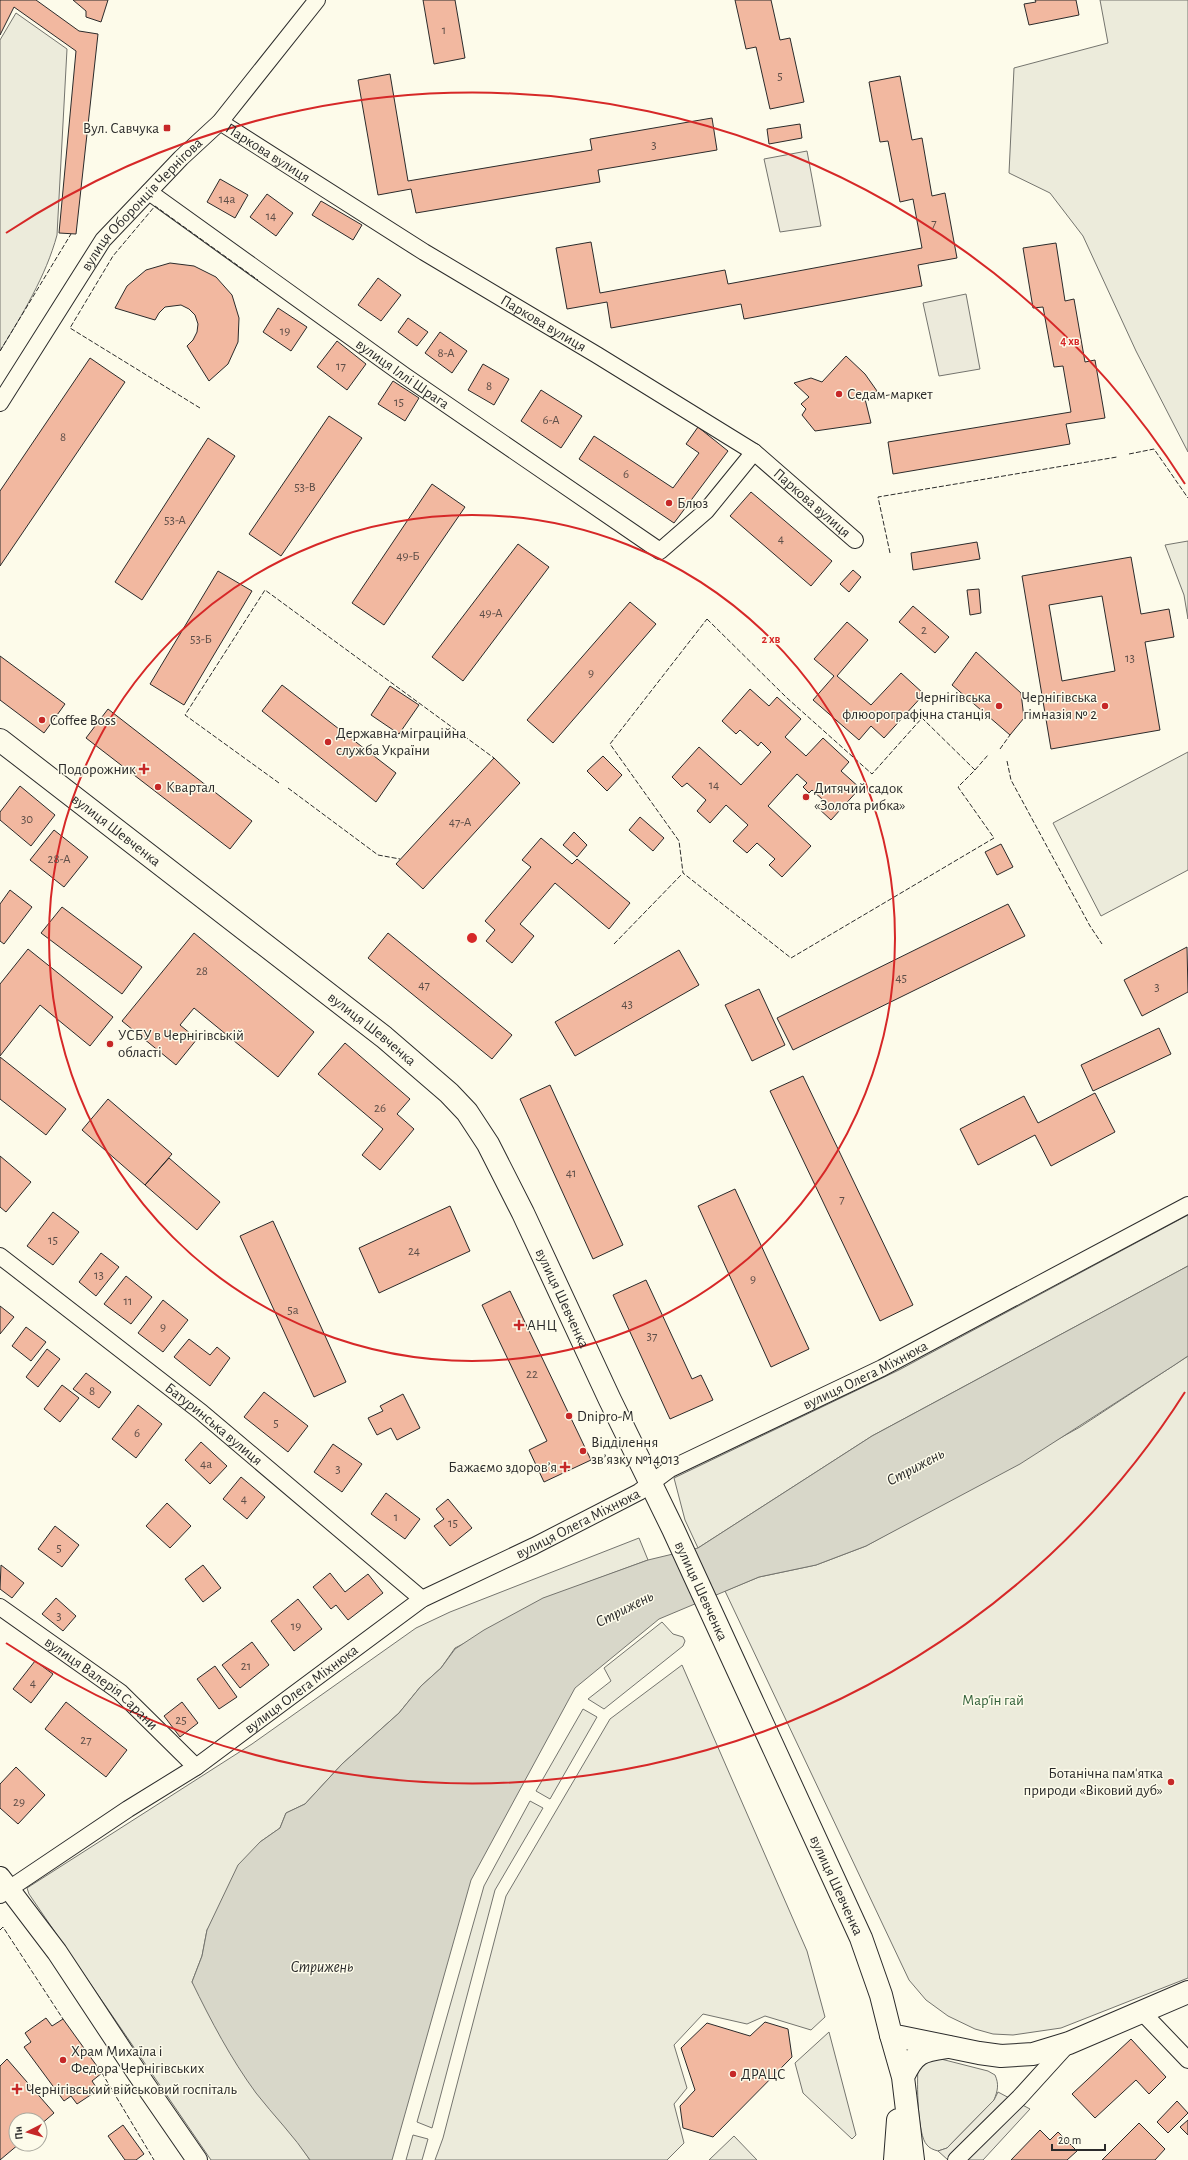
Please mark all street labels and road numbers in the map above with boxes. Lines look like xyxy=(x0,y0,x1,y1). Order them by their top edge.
street label: Паркова вулиця xyxy=(223,121,313,185)
street label: вулиця Оборонців Чернігова xyxy=(79,135,206,274)
street label: Паркова вулиця xyxy=(498,292,589,355)
street label: вулиця Іллі Шрага xyxy=(353,336,452,412)
street label: Паркова вулиця xyxy=(770,466,853,541)
street label: вулиця Шевченка xyxy=(69,791,163,869)
street label: вулиця Шевченка xyxy=(325,990,419,1069)
street label: вулиця Шевченка xyxy=(533,1246,592,1351)
street label: вулиця Олега Міхнюка xyxy=(801,1338,930,1413)
street label: Батуринська вулиця xyxy=(162,1380,265,1469)
street label: вулиця Олега Міхнюка xyxy=(514,1486,643,1561)
street label: вулиця Шевченка xyxy=(672,1539,730,1643)
street label: вулиця Валерія Сарани xyxy=(42,1634,161,1733)
street label: вулиця Олега Міхнюка xyxy=(242,1642,361,1736)
street label: вулиця Шевченка xyxy=(807,1833,866,1938)

